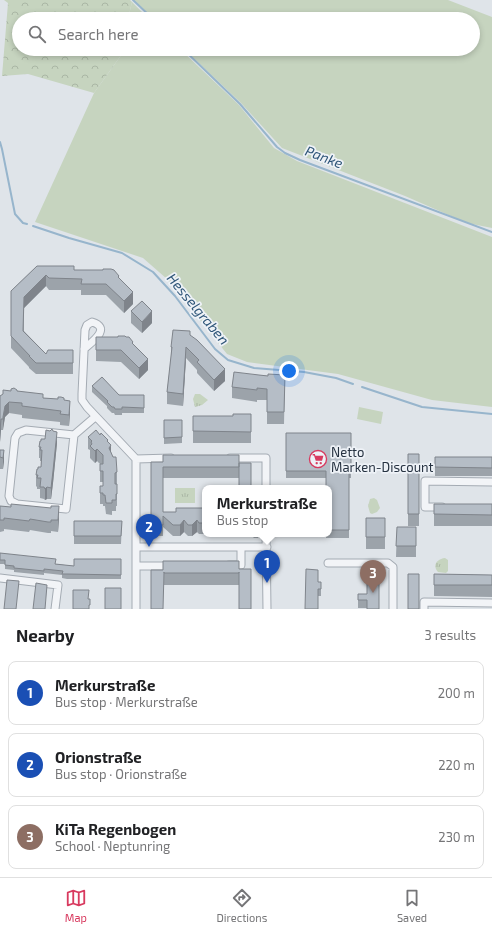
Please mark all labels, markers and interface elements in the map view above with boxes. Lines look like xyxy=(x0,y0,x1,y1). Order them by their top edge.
search box xyxy=(12,12,480,56)
icon: search xyxy=(26,23,48,45)
text: Search here xyxy=(58,25,139,43)
water label: Panke xyxy=(303,142,346,172)
water label: Hesselgraben xyxy=(164,270,233,348)
your location xyxy=(279,361,299,381)
place label: Netto Marken-Discount xyxy=(331,444,434,475)
supermarket icon: Netto Marken-Discount xyxy=(308,449,328,469)
popup xyxy=(202,485,332,537)
text: Merkurstraße xyxy=(217,494,317,512)
text: Bus stop xyxy=(217,512,268,528)
pin: 2 xyxy=(136,514,162,547)
pin: 1 xyxy=(254,550,280,583)
pin: 3 xyxy=(360,560,386,593)
text: Nearby xyxy=(16,625,74,645)
text: 3 results xyxy=(425,627,476,643)
text: Merkurstraße xyxy=(55,676,155,694)
text: 1 xyxy=(27,685,33,701)
text: 200 m xyxy=(438,685,475,701)
text: Bus stop · Merkurstraße xyxy=(55,694,198,710)
text: Orionstraße xyxy=(55,748,142,766)
text: 2 xyxy=(26,757,34,773)
text: 220 m xyxy=(438,757,475,773)
text: Bus stop · Orionstraße xyxy=(55,766,187,782)
text: KiTa Regenbogen xyxy=(55,820,176,838)
text: 3 xyxy=(26,829,34,845)
text: 230 m xyxy=(438,829,475,845)
text: School · Neptunring xyxy=(55,838,170,854)
tab: Map xyxy=(65,887,87,924)
tab: Directions xyxy=(217,887,267,924)
tab: Saved xyxy=(397,887,427,924)

